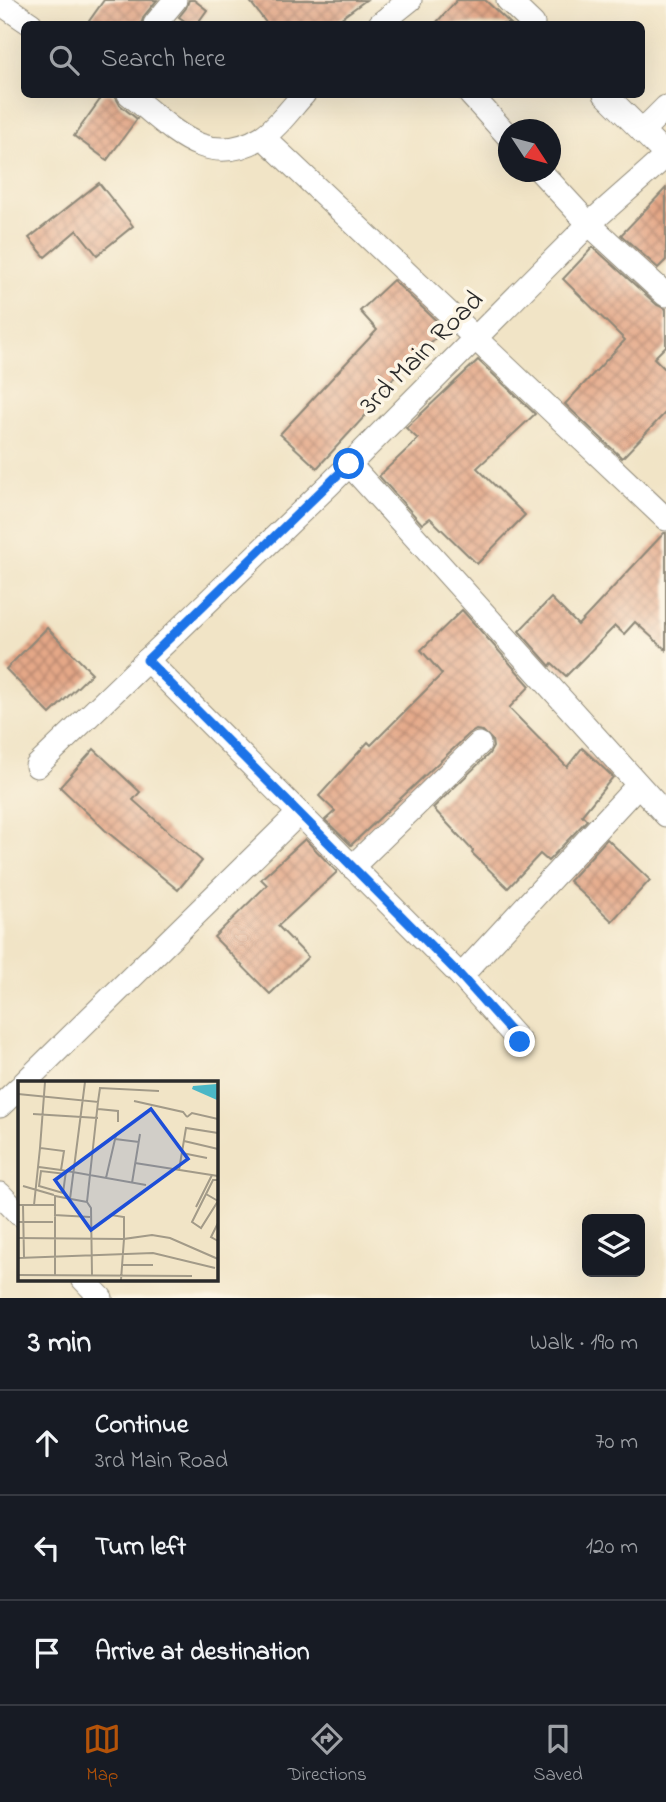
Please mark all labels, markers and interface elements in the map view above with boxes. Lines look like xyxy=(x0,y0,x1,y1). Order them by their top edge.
search box xyxy=(21,21,645,98)
icon: search xyxy=(45,41,83,79)
text: Search here xyxy=(101,41,226,79)
north arrow xyxy=(498,119,561,182)
street label: 3rd Main Road xyxy=(351,282,494,425)
route start xyxy=(333,448,364,479)
route end xyxy=(504,1026,535,1057)
inset map xyxy=(18,1081,217,1280)
map controls xyxy=(582,1214,645,1277)
button: layers xyxy=(582,1214,645,1277)
text: 3 min xyxy=(28,1322,91,1366)
text: Walk · 190 m xyxy=(530,1327,638,1360)
text: Continue xyxy=(95,1407,188,1445)
icon: ahead xyxy=(28,1424,66,1462)
text: 70 m xyxy=(595,1426,638,1459)
text: 3rd Main Road xyxy=(95,1445,228,1478)
icon: left xyxy=(28,1529,66,1567)
text: Turn left xyxy=(95,1529,186,1567)
text: 120 m xyxy=(586,1531,638,1564)
icon: arrive xyxy=(28,1634,66,1672)
text: Arrive at destination xyxy=(95,1634,310,1672)
tab: Map xyxy=(83,1720,121,1789)
tab: Directions xyxy=(288,1720,367,1789)
tab: Saved xyxy=(533,1720,583,1789)

